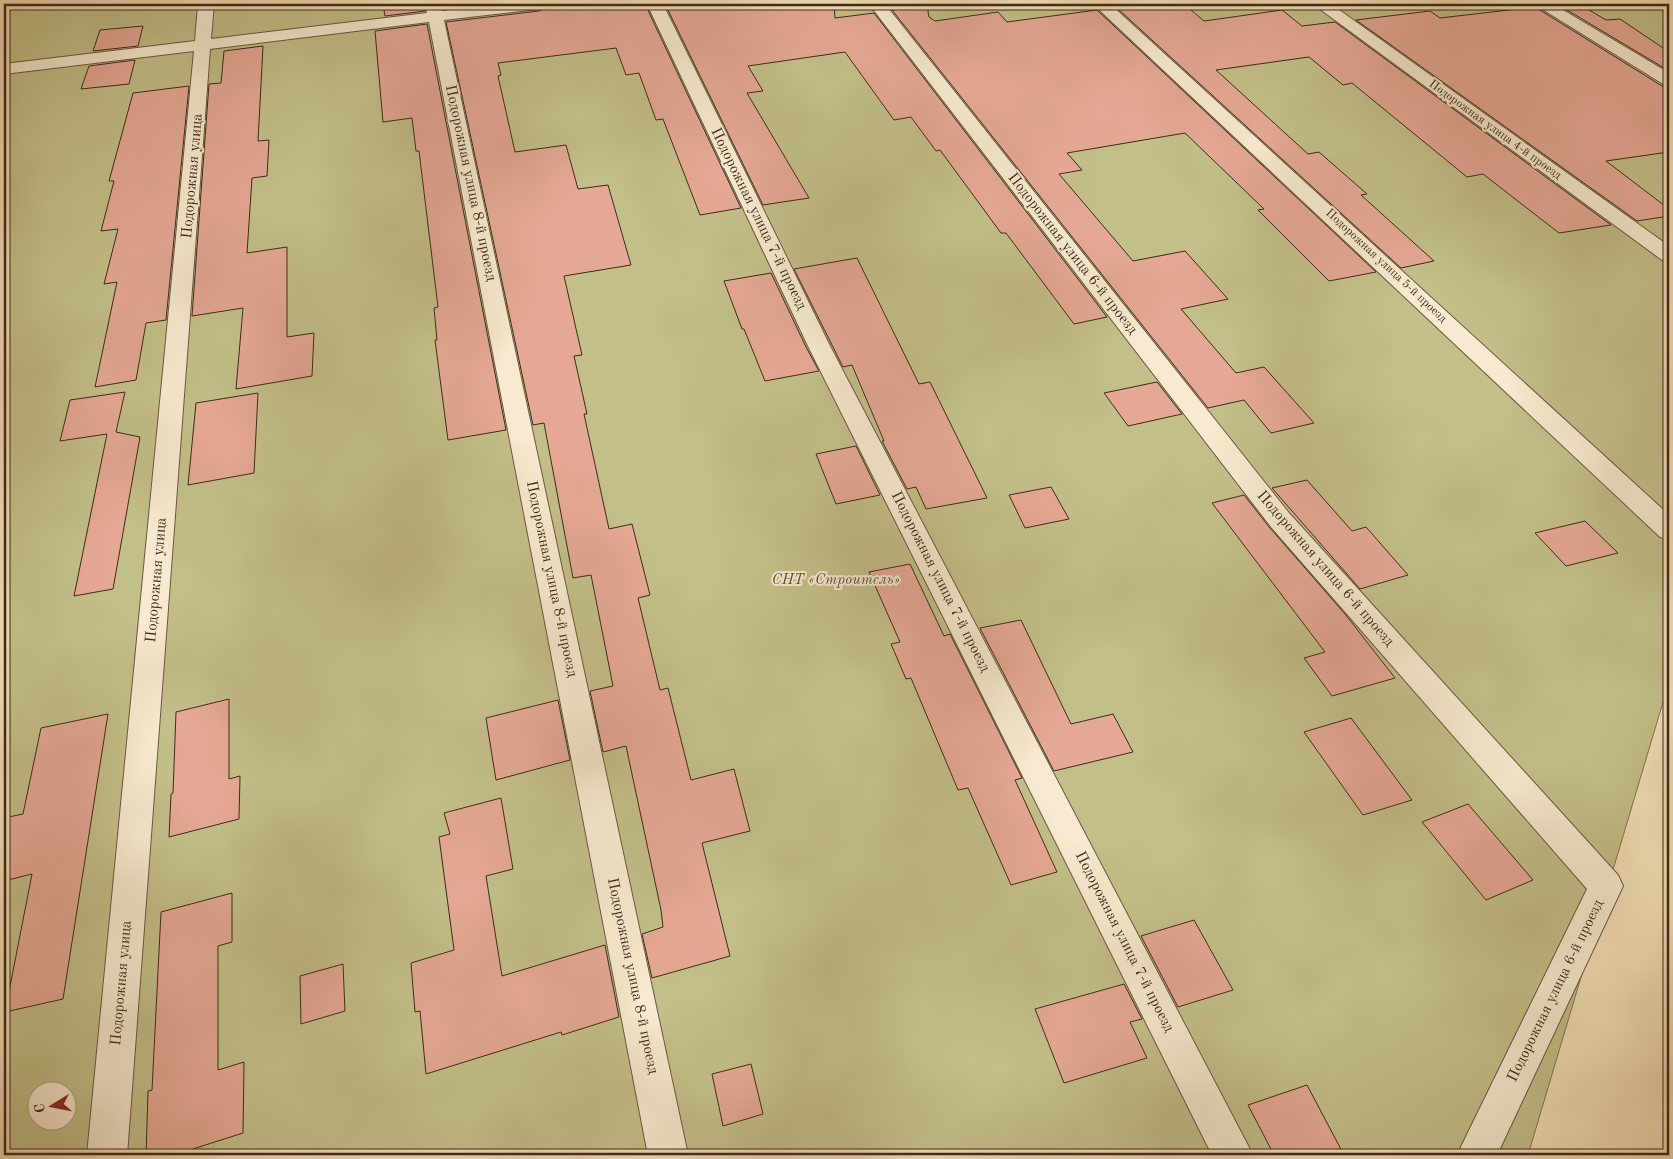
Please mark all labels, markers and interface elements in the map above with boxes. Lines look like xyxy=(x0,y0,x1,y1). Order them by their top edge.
street label: Подорожная улица 4-й проезд xyxy=(1427,78,1564,182)
street label: Подорожная улица 8-й проезд xyxy=(442,83,498,283)
street label: Подорожная улица xyxy=(180,112,206,239)
street label: Подорожная улица 7-й проезд xyxy=(707,126,809,313)
street label: Подорожная улица 6-й проезд xyxy=(1004,170,1140,338)
street label: Подорожная улица 5-й проезд xyxy=(1323,206,1450,325)
street label: Подорожная улица 8-й проезд xyxy=(523,479,579,679)
street label: Подорожная улица 6-й проезд xyxy=(1254,488,1397,650)
street label: Подорожная улица 7-й проезд xyxy=(888,489,992,675)
street label: Подорожная улица xyxy=(144,516,170,643)
park label: СНТ «Строитель» xyxy=(772,573,900,588)
street label: Подорожная улица 7-й проезд xyxy=(1072,849,1176,1035)
street label: Подорожная улица 8-й проезд xyxy=(604,876,660,1076)
street label: Подорожная улица 6-й проезд xyxy=(1505,897,1607,1084)
street label: Подорожная улица xyxy=(109,919,135,1046)
north arrow xyxy=(28,1082,78,1132)
text: С xyxy=(32,1102,48,1114)

